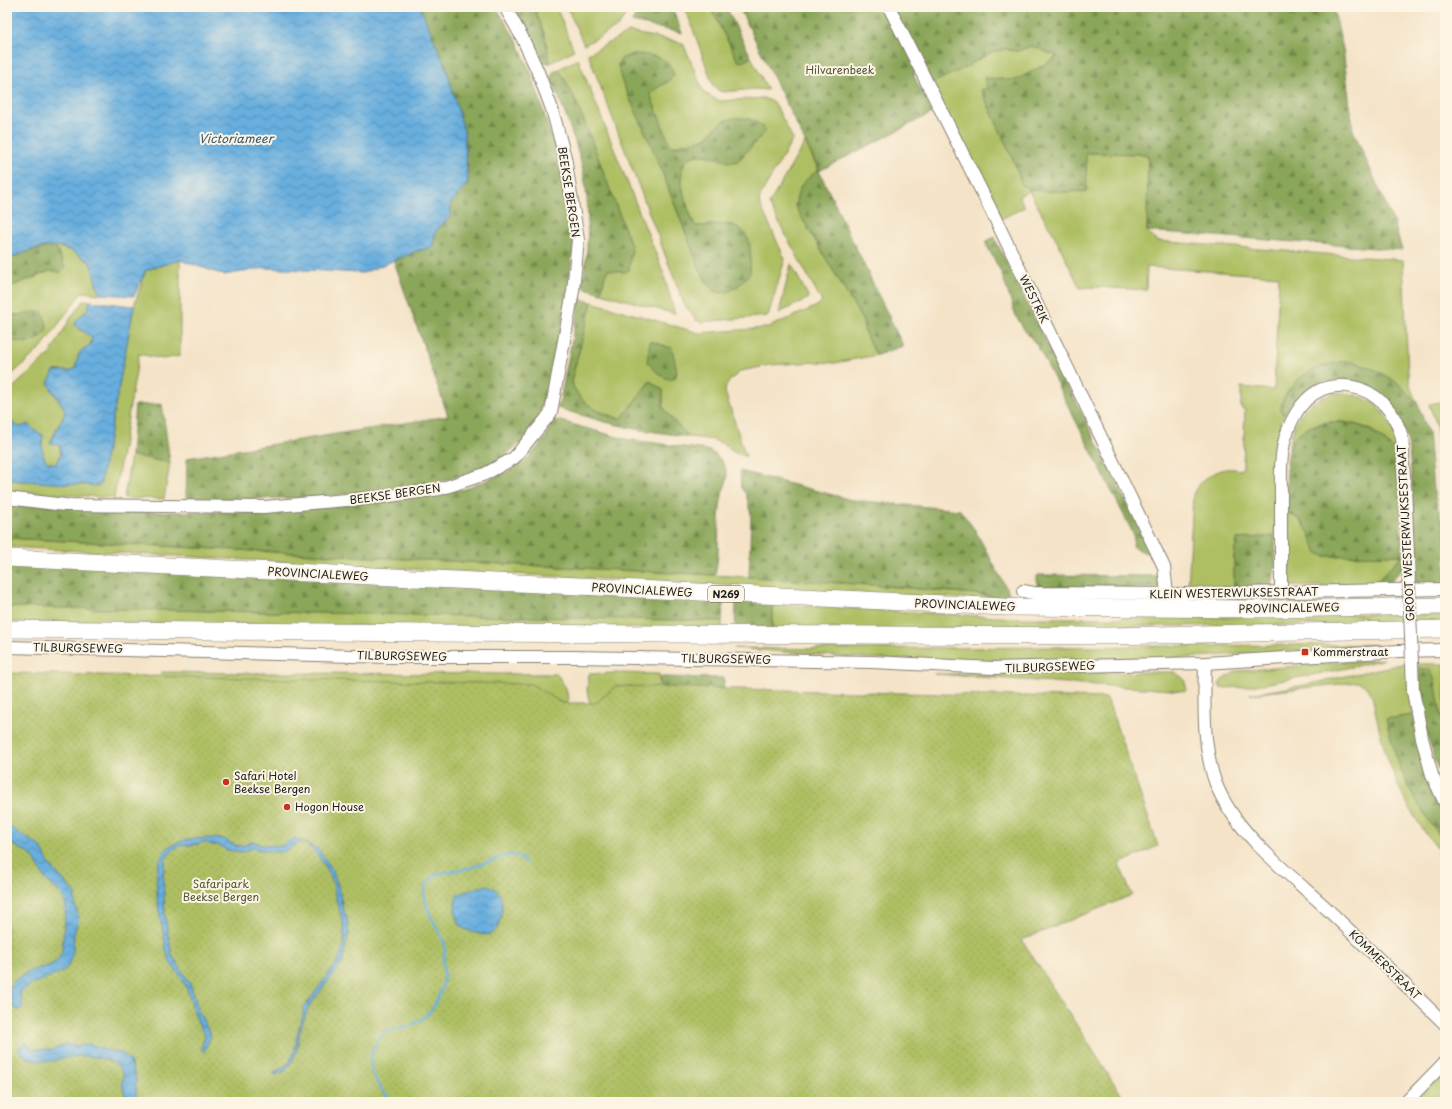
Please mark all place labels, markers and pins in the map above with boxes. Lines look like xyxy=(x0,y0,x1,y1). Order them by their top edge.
place label: Kommerstraat xyxy=(1313,643,1389,660)
marker: Kommerstraat xyxy=(1300,647,1310,657)
place label: Safari Hotel Beekse Bergen xyxy=(234,767,310,797)
marker: Safari Hotel Beekse Bergen xyxy=(221,777,231,787)
place label: Hogon House xyxy=(295,798,364,815)
marker: Hogon House xyxy=(282,802,292,812)

